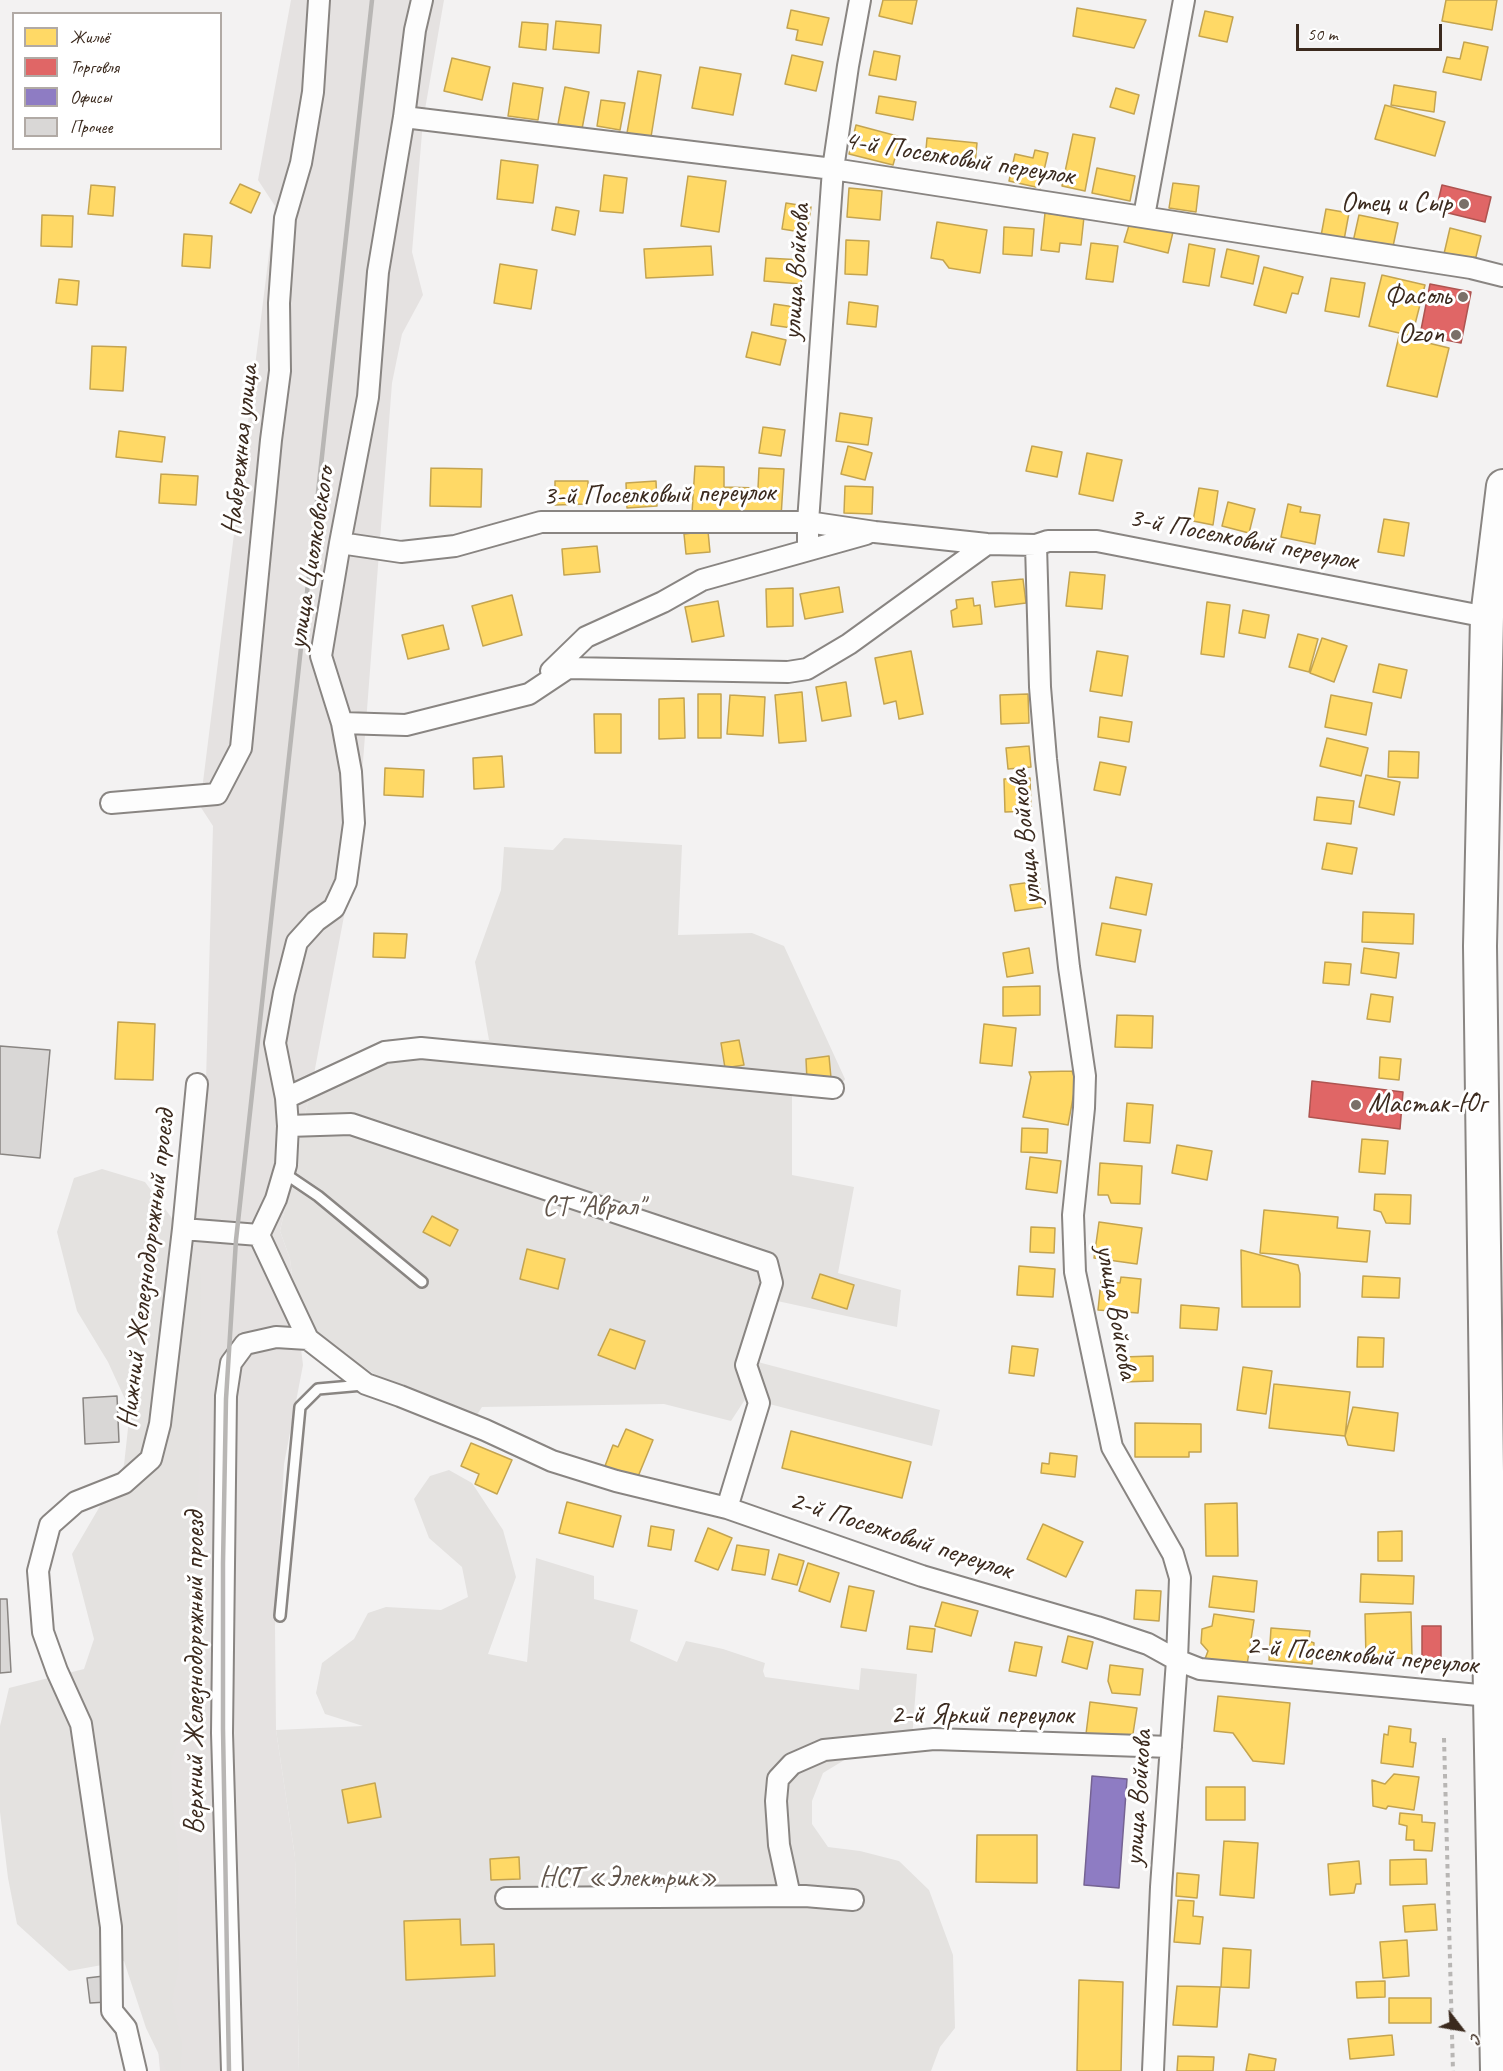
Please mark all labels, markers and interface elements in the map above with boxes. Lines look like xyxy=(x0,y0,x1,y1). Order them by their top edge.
legend xyxy=(12,12,222,150)
scale bar xyxy=(1299,12,1444,50)
text: 50 m xyxy=(1307,23,1338,45)
text: Жильё xyxy=(70,26,109,48)
text: Торговля xyxy=(70,56,119,78)
text: Офисы xyxy=(70,86,111,108)
text: Прочее xyxy=(70,116,112,138)
street label: 4-й Поселковый переулок xyxy=(842,124,1076,194)
place label: Отец и Сыр xyxy=(1341,187,1452,221)
marker: Отец и Сыр xyxy=(1457,197,1471,211)
street label: улица Войкова xyxy=(775,203,819,341)
place label: Фасоль xyxy=(1384,280,1451,314)
marker: Фасоль xyxy=(1456,290,1470,304)
place label: Ozon xyxy=(1398,318,1444,352)
marker: Ozon xyxy=(1449,328,1463,342)
street label: Набережная улица xyxy=(215,363,267,537)
street label: улица Циолковского xyxy=(281,464,343,652)
street label: 3-й Поселковый переулок xyxy=(543,476,775,514)
street label: 3-й Поселковый переулок xyxy=(1126,501,1360,579)
street label: улица Войкова xyxy=(1002,767,1050,907)
place label: Мастак-Юг xyxy=(1368,1088,1486,1122)
marker: Мастак-Юг xyxy=(1349,1098,1363,1112)
street label: Нижний Железнодорожный проезд xyxy=(111,1108,183,1430)
park label: СТ "Аврал" xyxy=(542,1191,644,1225)
street label: улица Войкова xyxy=(1088,1242,1144,1382)
street label: 2-й Поселковый переулок xyxy=(785,1484,1017,1588)
street label: Верхний Железнодорожный проезд xyxy=(179,1511,213,1835)
street label: 2-й Поселковый переулок xyxy=(1245,1629,1479,1683)
street label: 2-й Яркий переулок xyxy=(891,1699,1073,1733)
street label: улица Войкова xyxy=(1117,1729,1161,1867)
park label: НСТ «Электрик» xyxy=(539,1862,717,1896)
north arrow xyxy=(1431,1999,1491,2059)
text: С xyxy=(1466,2030,1487,2047)

